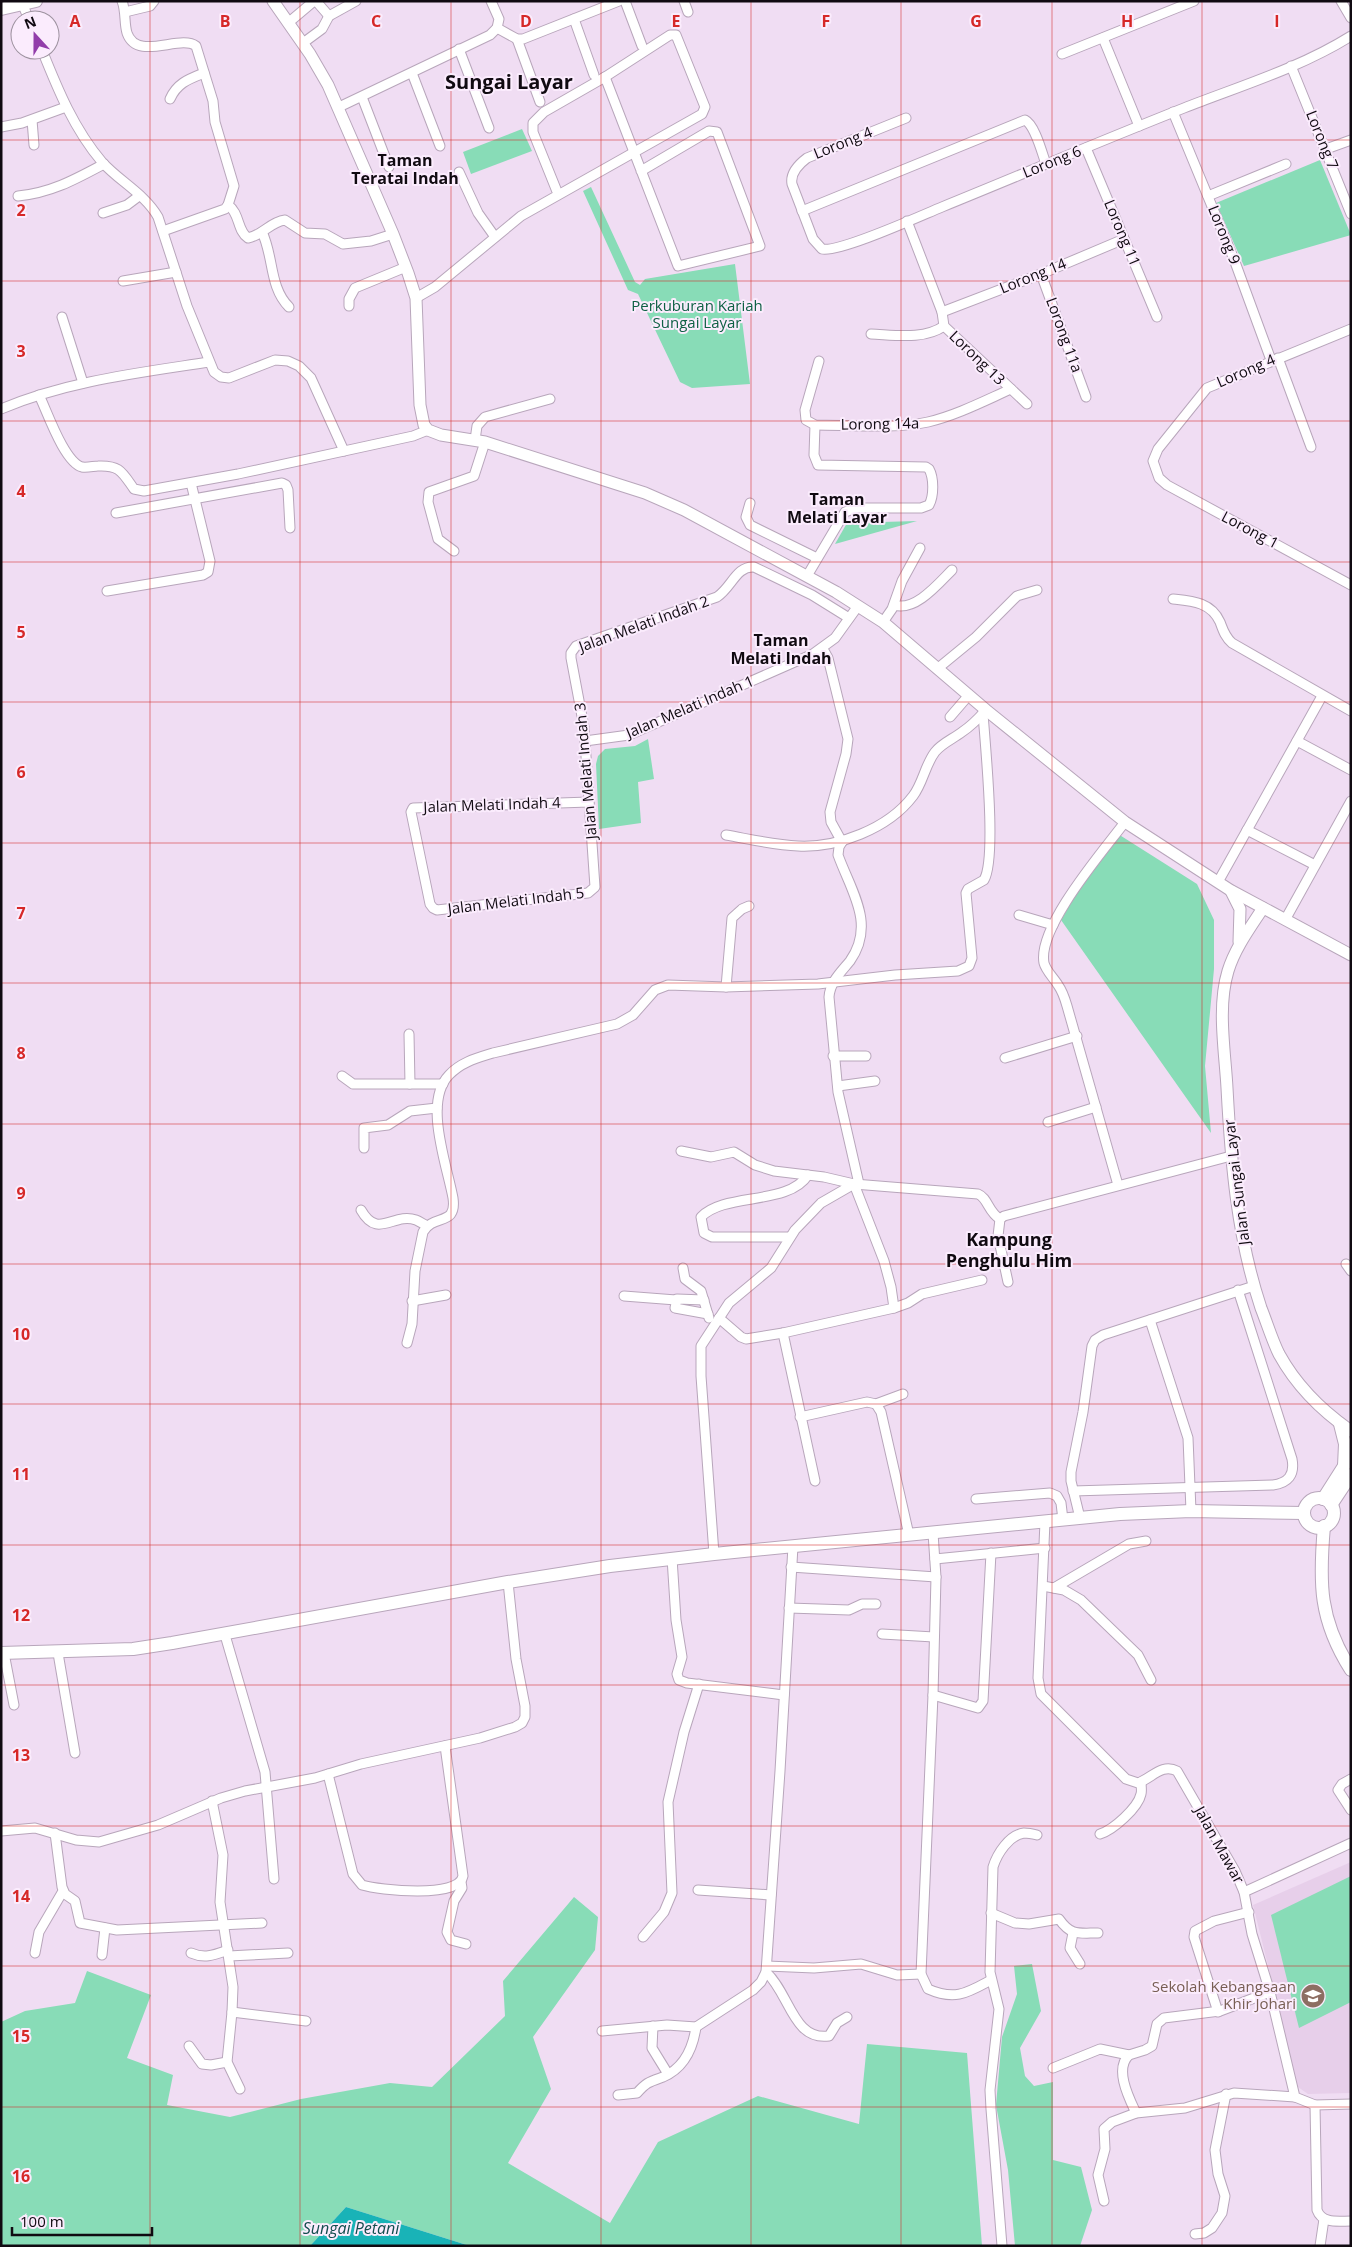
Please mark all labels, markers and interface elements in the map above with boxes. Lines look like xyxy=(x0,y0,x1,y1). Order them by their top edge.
north arrow xyxy=(10,10,60,60)
text: A xyxy=(69,10,81,32)
text: B xyxy=(220,10,230,32)
text: C xyxy=(371,10,381,32)
text: D xyxy=(520,10,532,32)
text: E xyxy=(672,10,681,32)
text: F xyxy=(822,10,830,32)
text: G xyxy=(970,10,982,32)
text: H xyxy=(1121,10,1133,32)
text: I xyxy=(1274,10,1280,32)
text: N xyxy=(21,11,39,33)
district label: Sungai Layar xyxy=(445,68,573,95)
street label: Lorong 7 xyxy=(1302,107,1344,172)
street label: Lorong 4 xyxy=(810,121,875,163)
street label: Lorong 6 xyxy=(1019,140,1084,182)
district label: Taman Teratai Indah xyxy=(351,149,459,189)
street label: Lorong 11 xyxy=(1100,196,1146,269)
text: 2 xyxy=(16,199,26,221)
street label: Lorong 9 xyxy=(1204,202,1246,267)
street label: Lorong 14 xyxy=(996,252,1069,298)
street label: Lorong 11a xyxy=(1042,294,1088,375)
park label: Perkuburan Kariah Sungai Layar xyxy=(631,295,763,332)
street label: Lorong 13 xyxy=(945,326,1010,389)
text: 3 xyxy=(16,340,26,362)
street label: Lorong 4 xyxy=(1213,349,1278,391)
street label: Lorong 14a xyxy=(840,412,920,434)
text: 4 xyxy=(16,480,26,502)
district label: Taman Melati Layar xyxy=(787,488,887,528)
street label: Lorong 1 xyxy=(1218,506,1282,552)
street label: Jalan Melati Indah 2 xyxy=(574,590,712,657)
text: 5 xyxy=(16,621,26,643)
district label: Taman Melati Indah xyxy=(730,629,832,669)
street label: Jalan Melati Indah 1 xyxy=(621,670,757,743)
street label: Jalan Melati Indah 3 xyxy=(569,702,601,842)
text: 6 xyxy=(16,761,26,783)
street label: Jalan Melati Indah 4 xyxy=(421,792,561,816)
street label: Jalan Melati Indah 5 xyxy=(445,882,585,919)
text: 7 xyxy=(16,902,26,924)
text: 8 xyxy=(16,1042,26,1064)
street label: Jalan Sungai Layar xyxy=(1218,1118,1254,1248)
text: 9 xyxy=(16,1182,26,1204)
district label: Kampung Penghulu Him xyxy=(946,1227,1072,1272)
text: 10 xyxy=(12,1323,30,1345)
text: 11 xyxy=(12,1463,30,1485)
text: 12 xyxy=(12,1604,30,1626)
text: 13 xyxy=(12,1744,30,1766)
street label: Jalan Mawar xyxy=(1189,1801,1249,1887)
text: 14 xyxy=(12,1885,30,1907)
place label: Sekolah Kebangsaan Khir Johari xyxy=(1152,1976,1296,2013)
school or university icon: Sekolah Kebangsaan Khir Johari xyxy=(1300,1983,1326,2009)
text: 15 xyxy=(12,2025,30,2047)
text: 16 xyxy=(12,2165,30,2187)
scale bar xyxy=(12,2204,152,2236)
text: 100 m xyxy=(20,2211,64,2231)
water label: Sungai Petani xyxy=(303,2217,400,2239)

